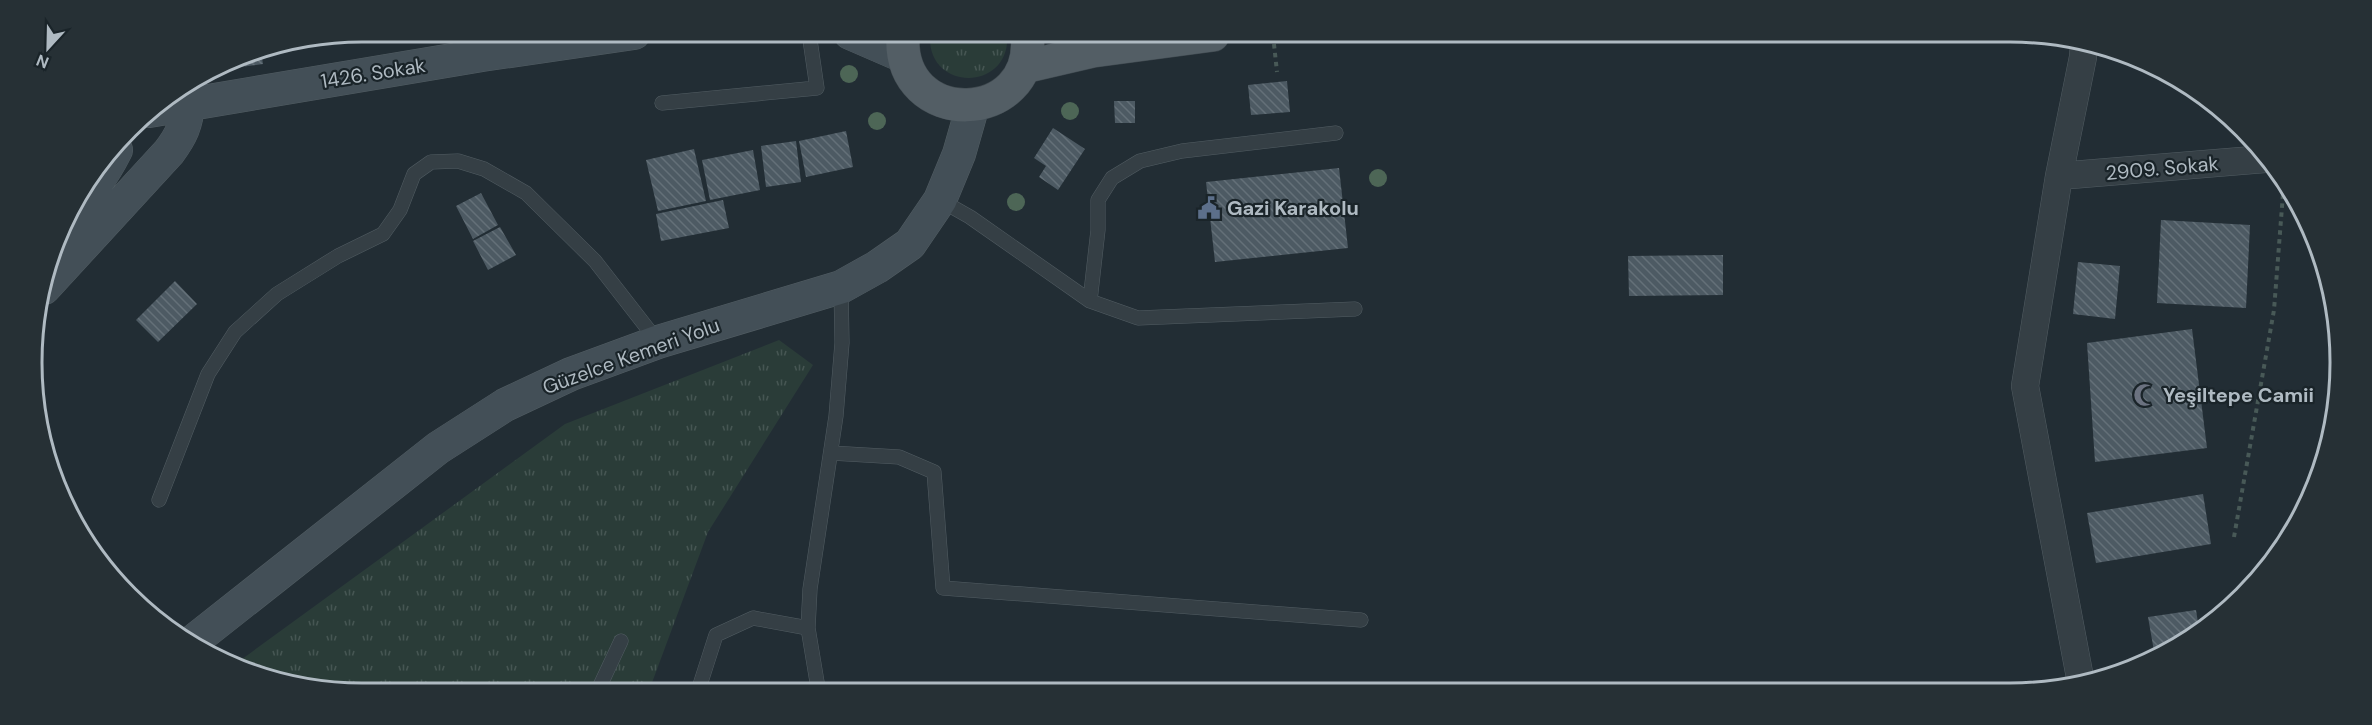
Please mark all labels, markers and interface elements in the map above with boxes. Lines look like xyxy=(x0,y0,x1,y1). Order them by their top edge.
north arrow xyxy=(18,18,78,78)
text: N xyxy=(33,50,52,73)
street label: 1426. Sokak xyxy=(319,52,427,94)
street label: 2909. Sokak xyxy=(2104,150,2220,186)
public building icon: Gazi Karakolu xyxy=(1196,195,1222,221)
place label: Gazi Karakolu xyxy=(1227,195,1359,221)
street label: Güzelce Kemeri Yolu xyxy=(539,312,723,400)
mosque icon: Yeşiltepe Camii xyxy=(2132,382,2158,408)
place label: Yeşiltepe Camii xyxy=(2163,382,2314,408)

